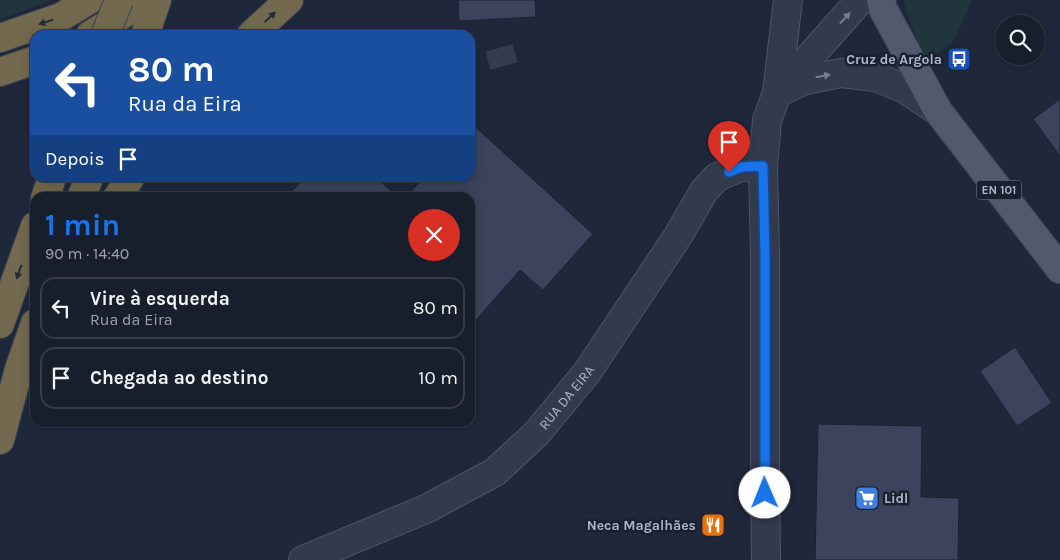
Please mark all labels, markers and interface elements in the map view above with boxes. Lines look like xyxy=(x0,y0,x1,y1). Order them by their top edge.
one-way arrow xyxy=(263,12,276,23)
one-way arrow xyxy=(839,12,851,24)
map controls xyxy=(995,15,1045,65)
button: search xyxy=(995,15,1045,65)
one-way arrow xyxy=(38,19,53,27)
bus stop icon: Cruz de Argola xyxy=(946,46,972,72)
text: 80 m xyxy=(128,49,215,90)
icon: left xyxy=(45,50,110,115)
place label: Cruz de Argola xyxy=(846,51,942,68)
one-way arrow xyxy=(815,72,831,80)
text: Rua da Eira xyxy=(128,91,242,117)
pin xyxy=(708,121,750,172)
icon: arrive xyxy=(715,128,743,156)
icon: arrive xyxy=(114,145,142,173)
text: Depois xyxy=(45,148,104,170)
road number: EN 101 xyxy=(976,180,1022,200)
text: 1 min xyxy=(45,207,120,243)
button: close xyxy=(408,209,460,261)
text: 90 m · 14:40 xyxy=(45,244,129,263)
one-way arrow xyxy=(15,264,22,279)
text: Vire à esquerda xyxy=(90,288,230,310)
icon: left xyxy=(47,294,75,322)
text: 80 m xyxy=(413,297,458,319)
text: Rua da Eira xyxy=(90,310,173,329)
street label: RUA DA EIRA xyxy=(535,362,598,433)
icon: arrive xyxy=(47,364,75,392)
text: Chegada ao destino xyxy=(90,367,268,389)
text: 10 m xyxy=(418,367,458,389)
position arrow xyxy=(738,466,790,518)
supermarket icon: Lidl xyxy=(854,485,880,511)
place label: Lidl xyxy=(884,490,908,507)
restaurant icon: Neca Magalhães xyxy=(700,512,726,538)
place label: Neca Magalhães xyxy=(587,517,696,534)

